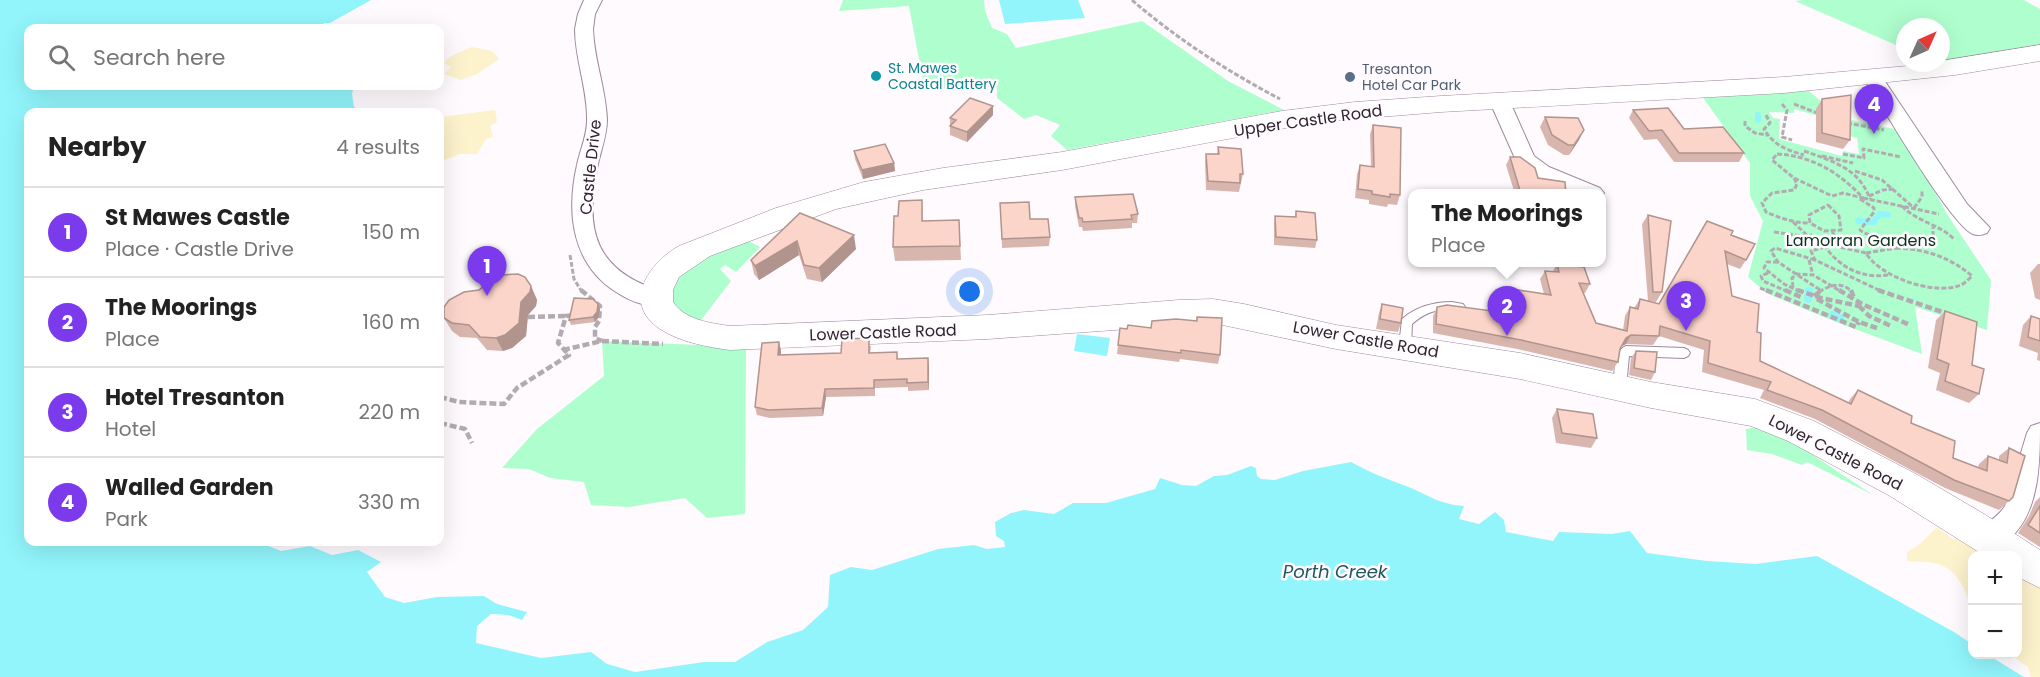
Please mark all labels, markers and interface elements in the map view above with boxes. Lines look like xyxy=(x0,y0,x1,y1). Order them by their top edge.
north arrow xyxy=(1896,18,1950,72)
search box xyxy=(24,24,444,90)
icon: search xyxy=(45,41,78,74)
text: Search here xyxy=(93,42,226,73)
place label: St. Mawes Coastal Battery xyxy=(888,58,996,94)
place label: Tresanton Hotel Car Park xyxy=(1362,59,1462,95)
marker: St. Mawes Coastal Battery xyxy=(869,69,883,83)
marker: Tresanton Hotel Car Park xyxy=(1343,70,1357,84)
pin: 4 xyxy=(1854,84,1894,134)
street label: Upper Castle Road xyxy=(1232,99,1384,142)
street label: Castle Drive xyxy=(574,118,607,216)
text: Nearby xyxy=(48,129,146,165)
text: 4 results xyxy=(336,133,420,161)
popup xyxy=(1408,189,1606,267)
text: The Moorings xyxy=(1431,198,1583,229)
text: St Mawes Castle xyxy=(105,202,290,233)
text: 1 xyxy=(64,218,71,246)
text: 150 m xyxy=(363,218,420,246)
park label: Lamorran Gardens xyxy=(1786,229,1936,252)
text: Place xyxy=(1431,231,1485,259)
text: Place · Castle Drive xyxy=(105,235,294,263)
pin: 1 xyxy=(468,246,506,296)
your location xyxy=(955,277,984,306)
pin: 3 xyxy=(1666,282,1706,331)
pin: 2 xyxy=(1488,286,1526,336)
text: The Moorings xyxy=(105,292,257,323)
text: 2 xyxy=(62,308,73,336)
text: 160 m xyxy=(362,308,420,336)
street label: Lower Castle Road xyxy=(1291,315,1441,364)
street label: Lower Castle Road xyxy=(809,318,957,347)
text: Place xyxy=(105,325,160,353)
text: Hotel Tresanton xyxy=(105,382,285,413)
text: 3 xyxy=(61,398,74,426)
text: 220 m xyxy=(359,398,420,426)
street label: Lower Castle Road xyxy=(1765,409,1907,496)
text: Hotel xyxy=(105,415,156,443)
text: Walled Garden xyxy=(105,472,274,503)
text: 4 xyxy=(61,488,74,516)
text: 330 m xyxy=(358,488,420,516)
text: Park xyxy=(105,505,148,533)
map controls xyxy=(1968,551,2022,659)
button: + xyxy=(1968,551,2022,605)
water label: Porth Creek xyxy=(1283,559,1388,584)
button: − xyxy=(1968,605,2022,659)

